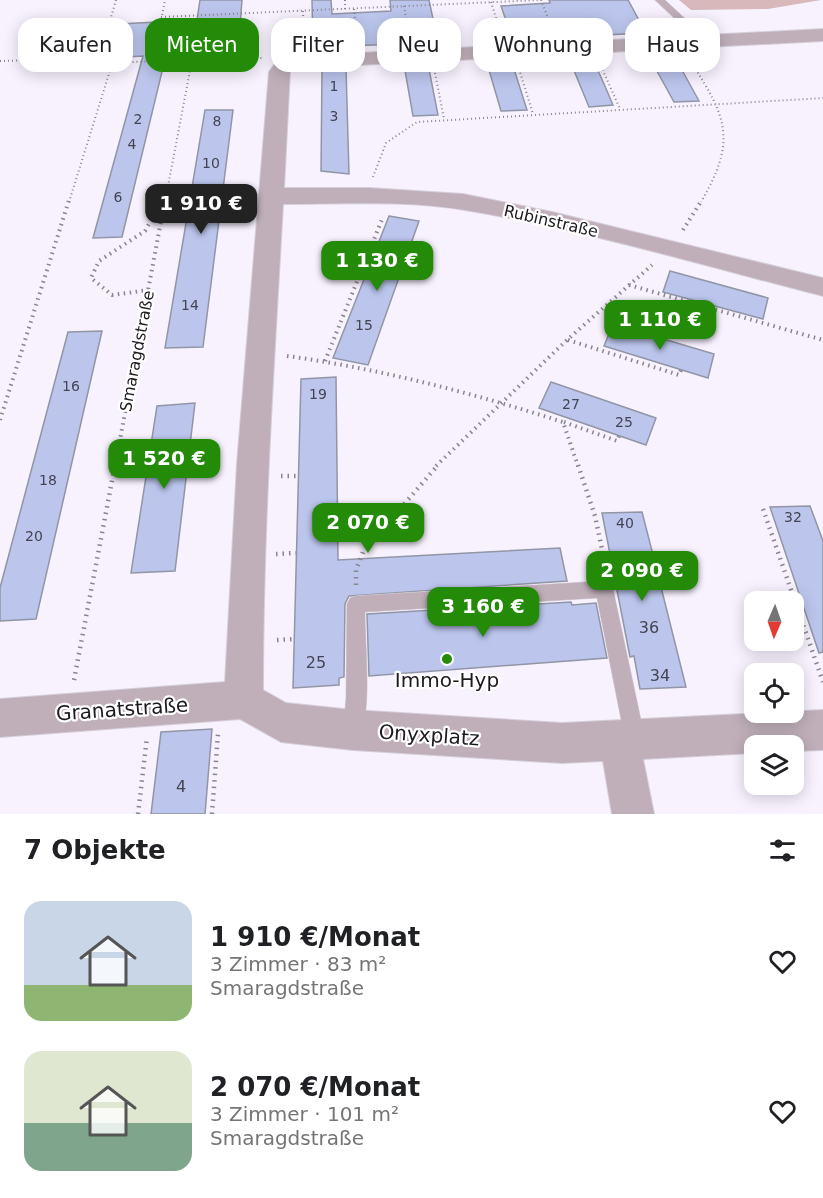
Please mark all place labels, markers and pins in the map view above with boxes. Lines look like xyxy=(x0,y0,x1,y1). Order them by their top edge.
pin: 1 910 € xyxy=(146,184,256,235)
pin: 1 130 € xyxy=(322,241,432,292)
pin: 1 110 € xyxy=(605,300,715,351)
pin: 1 520 € xyxy=(109,439,219,490)
pin: 2 070 € xyxy=(313,503,423,554)
pin: 2 090 € xyxy=(587,551,697,602)
pin: 3 160 € xyxy=(428,587,538,638)
marker: Immo-Hyp xyxy=(440,652,454,666)
place label: Immo-Hyp xyxy=(395,668,499,692)

